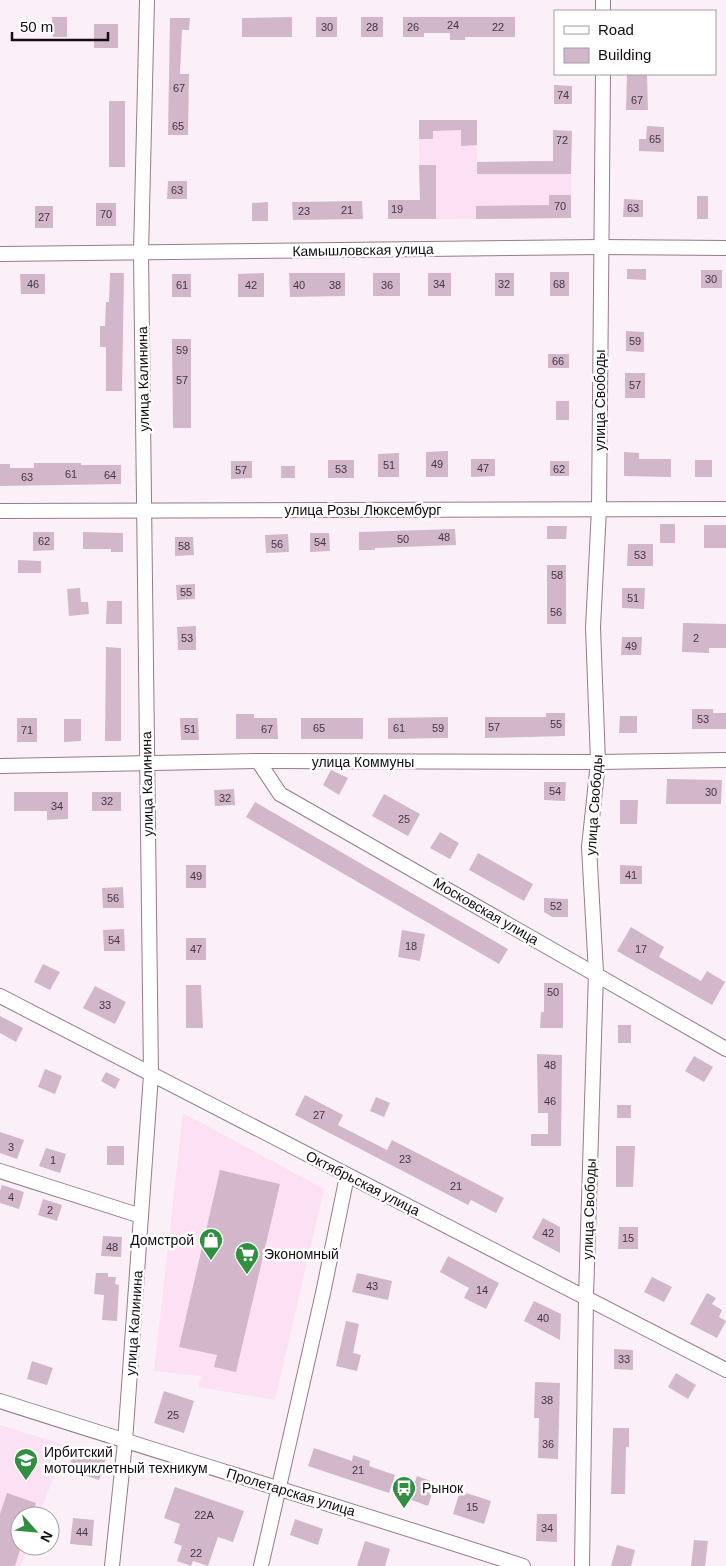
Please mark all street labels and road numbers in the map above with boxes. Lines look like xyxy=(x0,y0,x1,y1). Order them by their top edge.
street label: Камышловская улица xyxy=(292,241,434,259)
street label: улица Калинина xyxy=(134,326,152,432)
street label: улица Свободы xyxy=(592,349,608,451)
street label: улица Розы Люксембург xyxy=(285,502,441,518)
street label: улица Калинина xyxy=(138,731,156,837)
street label: улица Коммуны xyxy=(312,754,414,770)
street label: улица Свободы xyxy=(582,754,606,856)
street label: Московская улица xyxy=(430,874,542,948)
street label: Октябрьская улица xyxy=(303,1147,423,1219)
street label: улица Свободы xyxy=(579,1158,599,1260)
street label: улица Калинина xyxy=(122,1270,146,1376)
street label: Пролетарская улица xyxy=(225,1465,358,1519)

